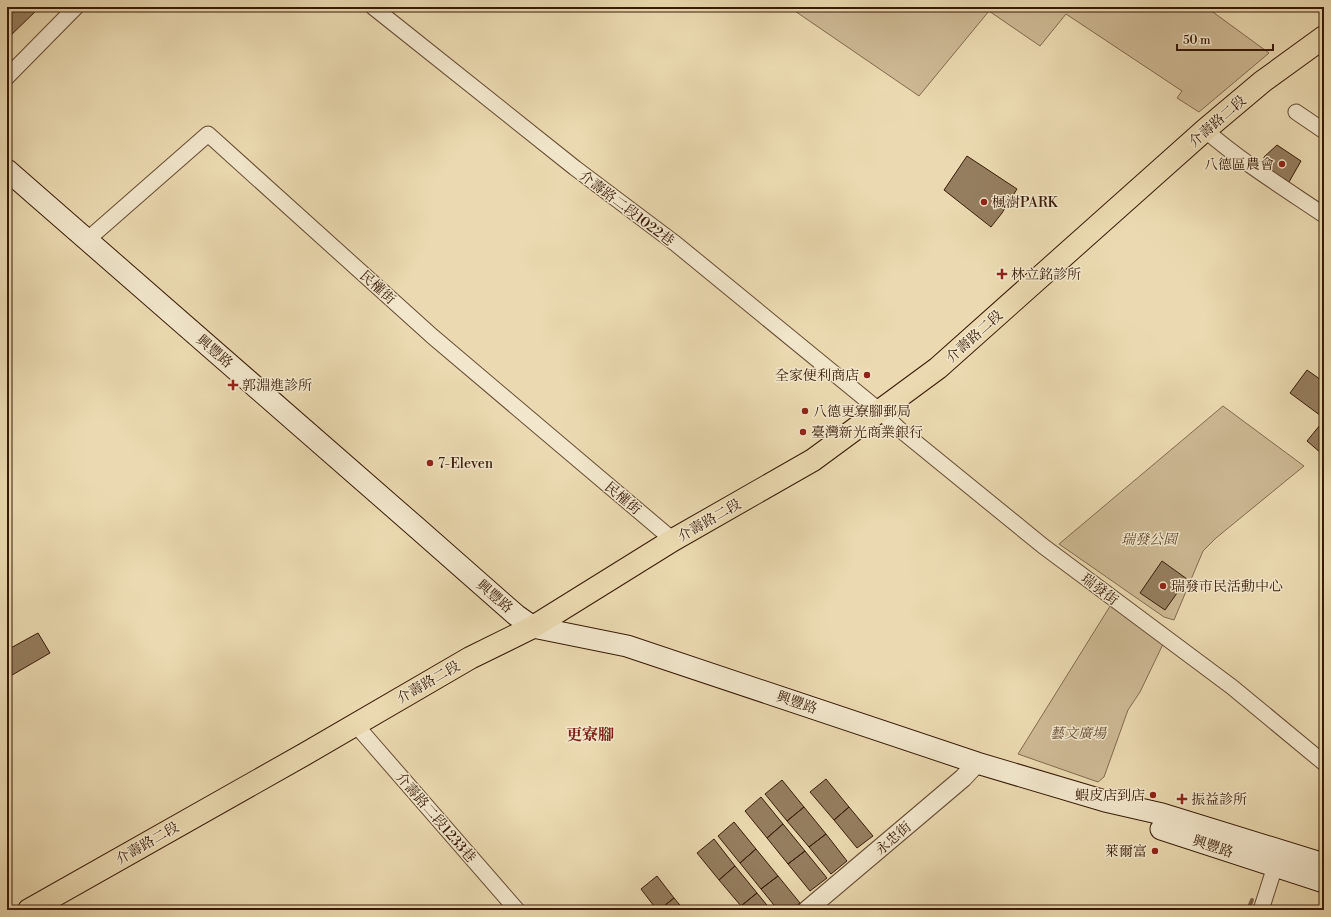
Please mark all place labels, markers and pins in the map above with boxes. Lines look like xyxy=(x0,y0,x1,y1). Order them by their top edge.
place label: 八德區農會 xyxy=(1204,156,1274,174)
marker: 八德區農會 xyxy=(1277,159,1287,169)
place label: 楓澍PARK xyxy=(992,194,1059,212)
marker: 楓澍PARK xyxy=(979,197,989,207)
place label: 林立銘診所 xyxy=(1011,266,1081,284)
marker: 林立銘診所 xyxy=(996,268,1008,280)
place label: 全家便利商店 xyxy=(775,367,859,385)
marker: 全家便利商店 xyxy=(862,370,872,380)
place label: 郭淵進診所 xyxy=(242,377,312,395)
marker: 郭淵進診所 xyxy=(227,379,239,391)
place label: 八德更寮腳郵局 xyxy=(813,403,911,421)
marker: 八德更寮腳郵局 xyxy=(800,406,810,416)
place label: 臺灣新光商業銀行 xyxy=(811,424,923,442)
marker: 臺灣新光商業銀行 xyxy=(798,427,808,437)
place label: 7-Eleven xyxy=(438,455,494,473)
marker: 7-Eleven xyxy=(425,458,435,468)
place label: 瑞發市民活動中心 xyxy=(1171,578,1283,596)
marker: 瑞發市民活動中心 xyxy=(1158,581,1168,591)
place label: 蝦皮店到店 xyxy=(1075,787,1145,805)
marker: 蝦皮店到店 xyxy=(1148,790,1158,800)
place label: 振益診所 xyxy=(1191,791,1247,809)
marker: 振益診所 xyxy=(1176,793,1188,805)
place label: 萊爾富 xyxy=(1105,843,1147,861)
marker: 萊爾富 xyxy=(1150,846,1160,856)

